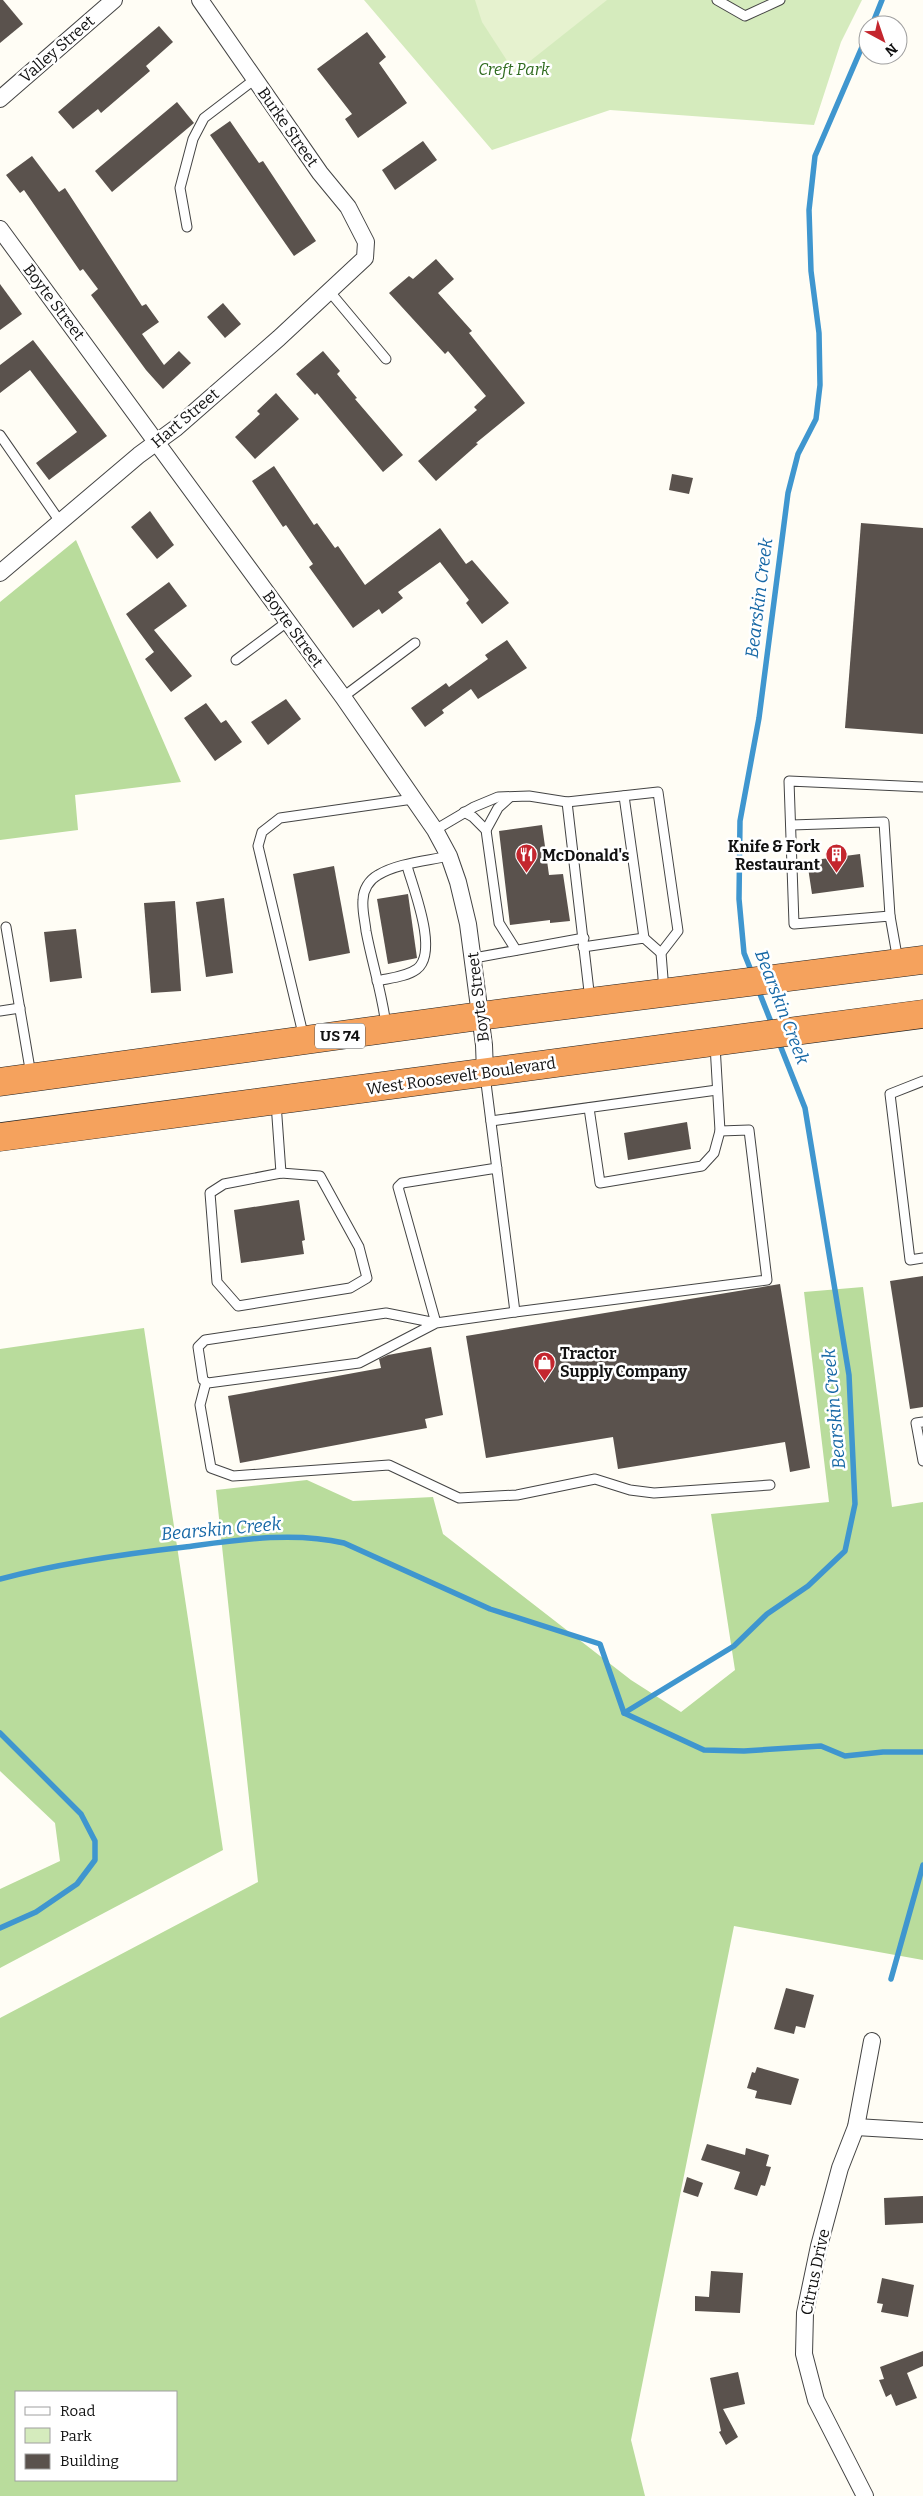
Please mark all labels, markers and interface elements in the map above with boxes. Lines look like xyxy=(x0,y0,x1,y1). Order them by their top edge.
street label: Valley Street xyxy=(16,11,98,87)
north arrow xyxy=(858,15,908,65)
text: N xyxy=(881,40,901,60)
park label: Creft Park xyxy=(478,60,550,79)
street label: Burke Street xyxy=(254,84,322,170)
street label: Boyte Street xyxy=(19,260,89,344)
street label: Hart Street xyxy=(147,384,223,452)
water label: Bearskin Creek xyxy=(741,536,777,659)
street label: Boyte Street xyxy=(259,587,327,671)
place label: Knife & Fork Restaurant xyxy=(728,837,821,874)
restaurant icon: McDonald's xyxy=(514,843,538,874)
building icon: Knife & Fork Restaurant xyxy=(824,843,848,874)
place label: McDonald's xyxy=(542,846,629,865)
water label: Bearskin Creek xyxy=(750,947,814,1068)
street label: Boyte Street xyxy=(463,951,493,1043)
road number: US 74 xyxy=(315,1024,365,1048)
street label: West Roosevelt Boulevard xyxy=(365,1053,557,1099)
place label: Tractor Supply Company xyxy=(560,1344,687,1381)
water label: Bearskin Creek xyxy=(818,1348,850,1470)
shop icon: Tractor Supply Company xyxy=(532,1350,556,1381)
water label: Bearskin Creek xyxy=(160,1513,282,1545)
street label: Citrus Drive xyxy=(797,2227,833,2317)
legend xyxy=(15,2391,178,2481)
text: Road xyxy=(60,2402,95,2420)
text: Park xyxy=(60,2427,92,2445)
text: Building xyxy=(60,2452,119,2470)

